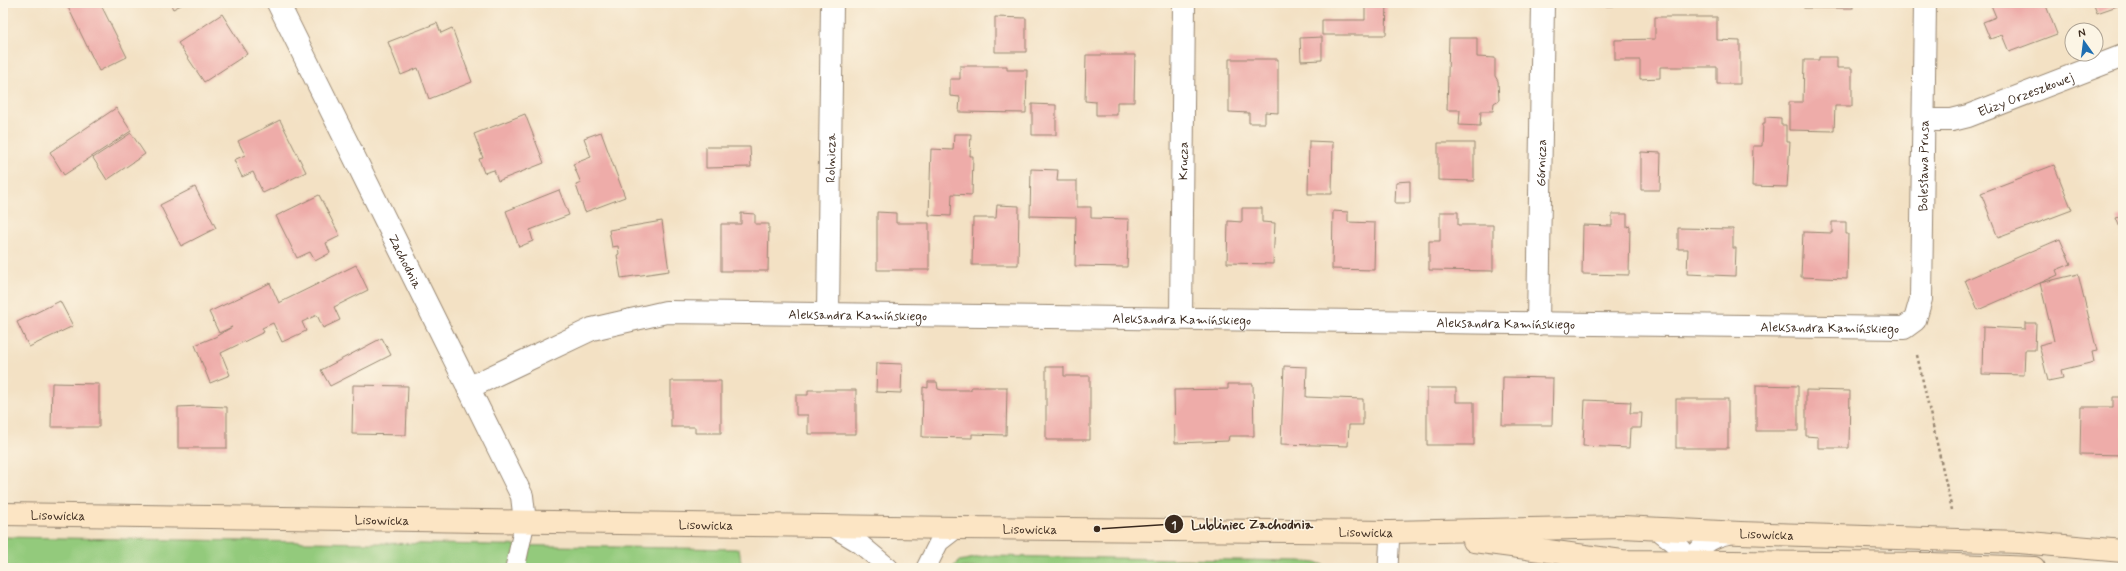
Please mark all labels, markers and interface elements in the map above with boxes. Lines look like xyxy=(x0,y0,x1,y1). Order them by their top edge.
north arrow xyxy=(2064,22,2104,62)
text: N xyxy=(2077,26,2087,41)
street label: Elizy Orzeszkowej xyxy=(1976,69,2076,121)
street label: Bolesława Prusa xyxy=(1915,120,1933,212)
street label: Rolnicza xyxy=(823,133,840,183)
street label: Górnicza xyxy=(1533,139,1551,187)
street label: Krucza xyxy=(1175,142,1193,180)
street label: Zachodnia xyxy=(384,232,425,292)
street label: Aleksandra Kamińskiego xyxy=(788,307,927,326)
street label: Aleksandra Kamińskiego xyxy=(1112,311,1251,330)
street label: Aleksandra Kamińskiego xyxy=(1436,315,1575,335)
street label: Aleksandra Kamińskiego xyxy=(1760,319,1899,339)
street label: Lisowicka xyxy=(31,507,86,525)
callout: Lubliniec Zachodnia xyxy=(1164,511,1321,537)
street label: Lisowicka xyxy=(354,512,410,530)
text: Lubliniec Zachodnia xyxy=(1191,516,1314,534)
street label: Lisowicka xyxy=(678,517,734,535)
text: 1 xyxy=(1171,518,1177,534)
street label: Lisowicka xyxy=(1002,521,1058,539)
street label: Lisowicka xyxy=(1338,525,1394,542)
street label: Lisowicka xyxy=(1739,526,1795,545)

